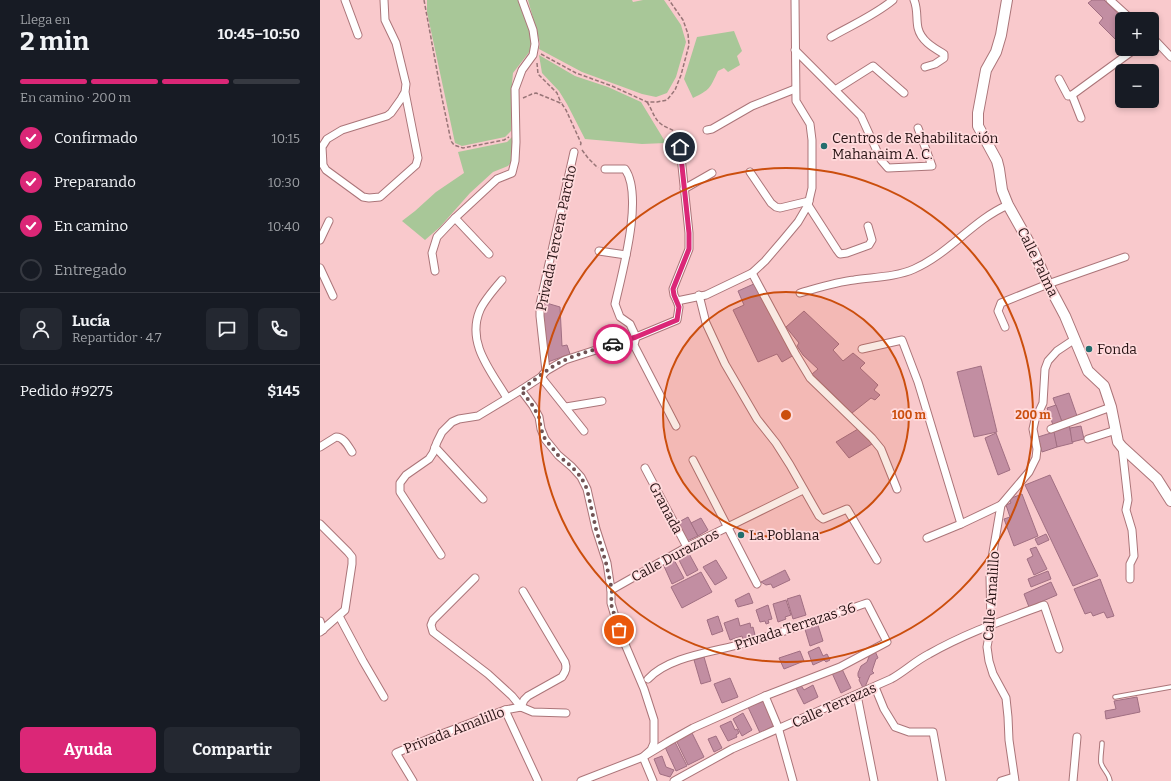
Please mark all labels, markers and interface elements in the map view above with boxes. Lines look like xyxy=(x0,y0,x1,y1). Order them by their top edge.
text: Llega en xyxy=(20,12,70,27)
map controls xyxy=(1115,12,1159,108)
button: + xyxy=(1115,12,1159,56)
text: 10:45–10:50 xyxy=(218,25,300,43)
text: 2 min xyxy=(20,26,89,57)
button: − xyxy=(1115,64,1159,108)
text: En camino · 200 m xyxy=(20,90,131,105)
icon: check xyxy=(20,127,42,149)
text: Confirmado xyxy=(54,129,138,147)
pin xyxy=(663,130,697,164)
place label: Centros de Rehabilitación Mahanaim A. C. xyxy=(832,130,999,163)
text: 10:15 xyxy=(271,131,300,146)
icon: home xyxy=(669,136,691,158)
marker: Centros de Rehabilitación Mahanaim A. C. xyxy=(819,141,829,151)
street label: Privada Tercera Parcho xyxy=(533,164,580,312)
icon: check xyxy=(20,171,42,193)
text: Preparando xyxy=(54,173,136,191)
text: 10:30 xyxy=(268,175,300,190)
icon: check xyxy=(20,215,42,237)
text: En camino xyxy=(54,217,128,235)
text: 10:40 xyxy=(268,219,300,234)
street label: Calle Palma xyxy=(1013,225,1062,300)
text: Entregado xyxy=(54,261,127,279)
button: person xyxy=(20,308,62,350)
button: chat xyxy=(206,308,248,350)
button: phone xyxy=(258,308,300,350)
text: Lucía xyxy=(72,312,110,330)
courier xyxy=(593,324,633,364)
text: Repartidor · 4.7 xyxy=(72,330,162,345)
icon: car xyxy=(602,333,624,355)
place label: Fonda xyxy=(1097,341,1137,358)
marker: Fonda xyxy=(1084,344,1094,354)
text: Pedido #9275 xyxy=(20,382,113,400)
text: $145 xyxy=(267,382,300,400)
centre of rings xyxy=(779,408,793,422)
text: 100 m xyxy=(892,408,927,422)
text: 200 m xyxy=(1015,408,1051,422)
street label: Granada xyxy=(645,480,686,537)
street label: Calle Duraznos xyxy=(628,525,722,586)
place label: La Poblana xyxy=(749,527,820,544)
marker: La Poblana xyxy=(736,530,746,540)
street label: Calle Amalillo xyxy=(980,551,1003,641)
street label: Privada Terrazas 36 xyxy=(733,599,858,654)
pin xyxy=(602,613,636,647)
icon: bag xyxy=(608,619,630,641)
street label: Calle Terrazas xyxy=(789,679,879,732)
street label: Privada Amalillo xyxy=(401,703,507,757)
button: Ayuda xyxy=(20,727,156,773)
button: Compartir xyxy=(164,727,300,773)

